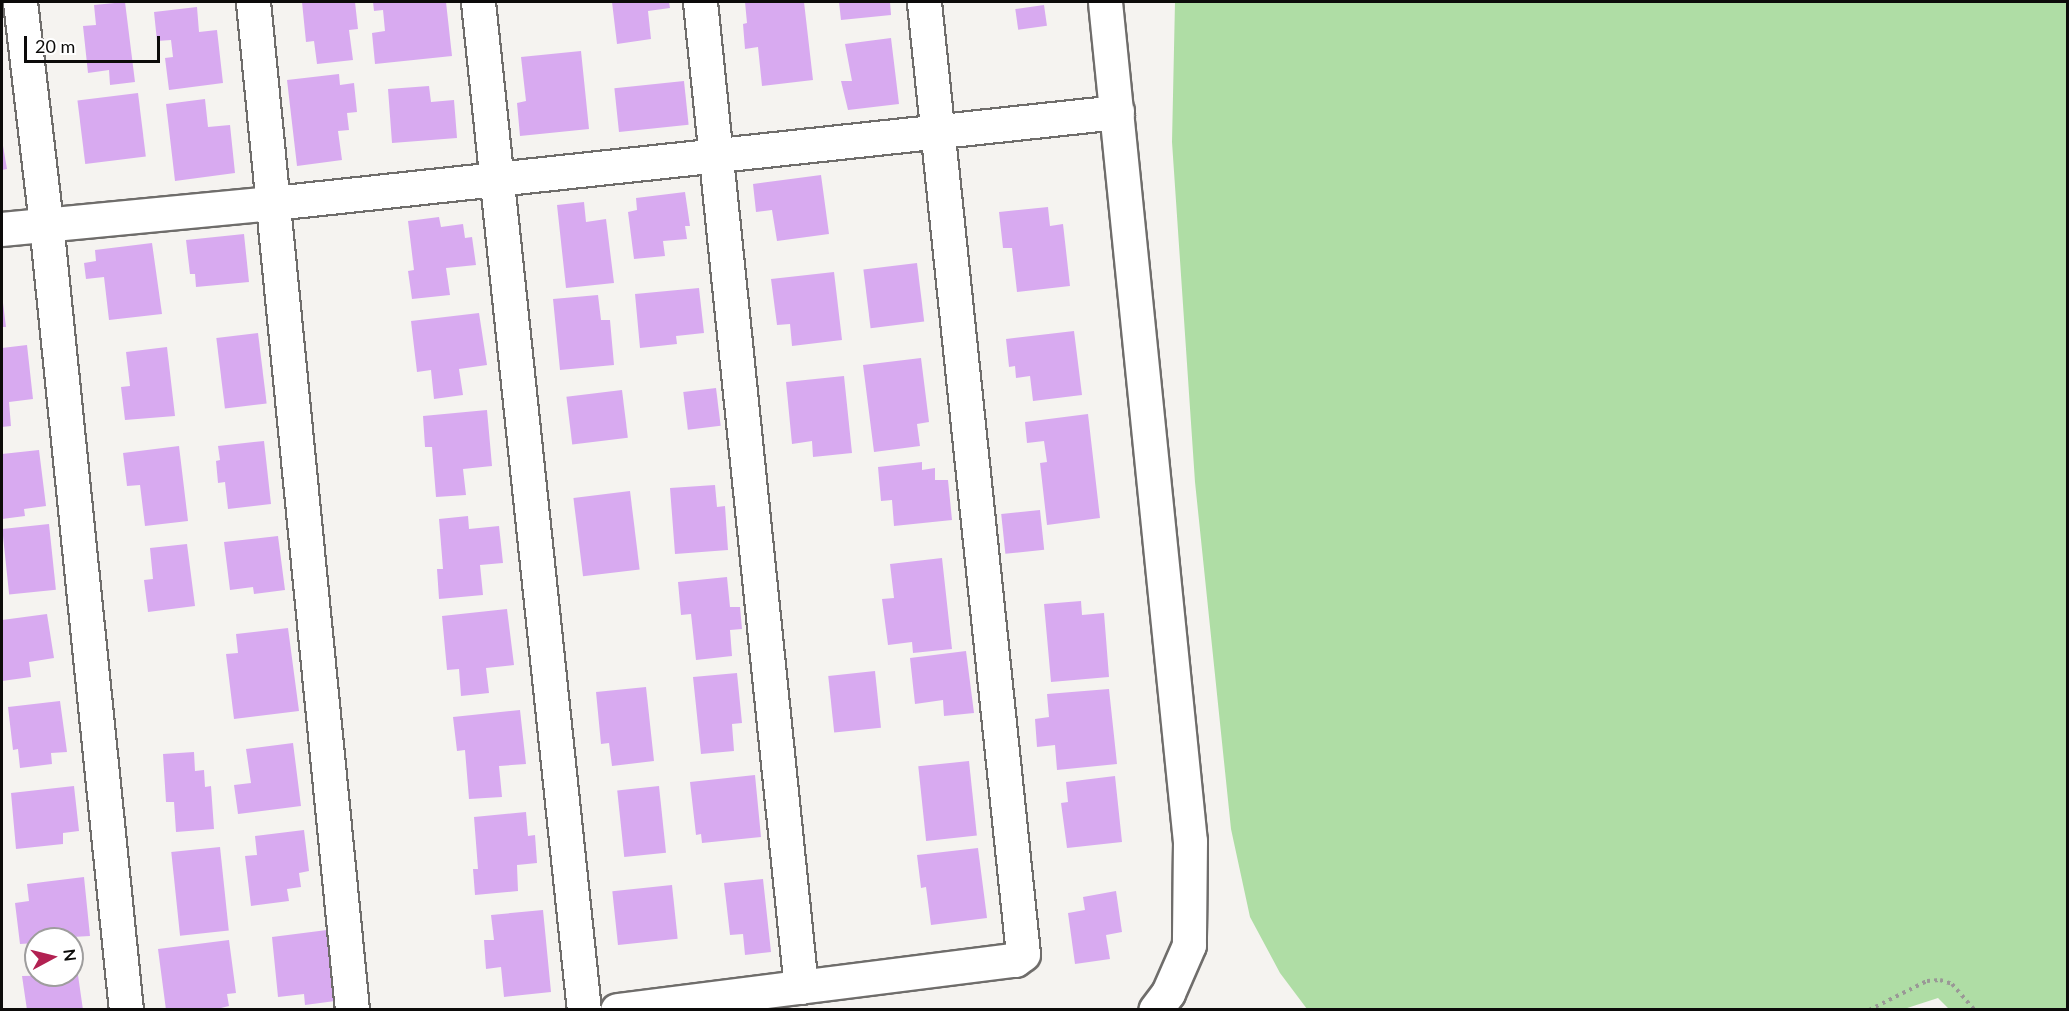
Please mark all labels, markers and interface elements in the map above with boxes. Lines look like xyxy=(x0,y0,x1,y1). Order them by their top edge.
scale bar xyxy=(27,24,164,62)
text: 20 m xyxy=(35,35,75,57)
north arrow xyxy=(24,927,84,987)
text: N xyxy=(60,948,81,962)

